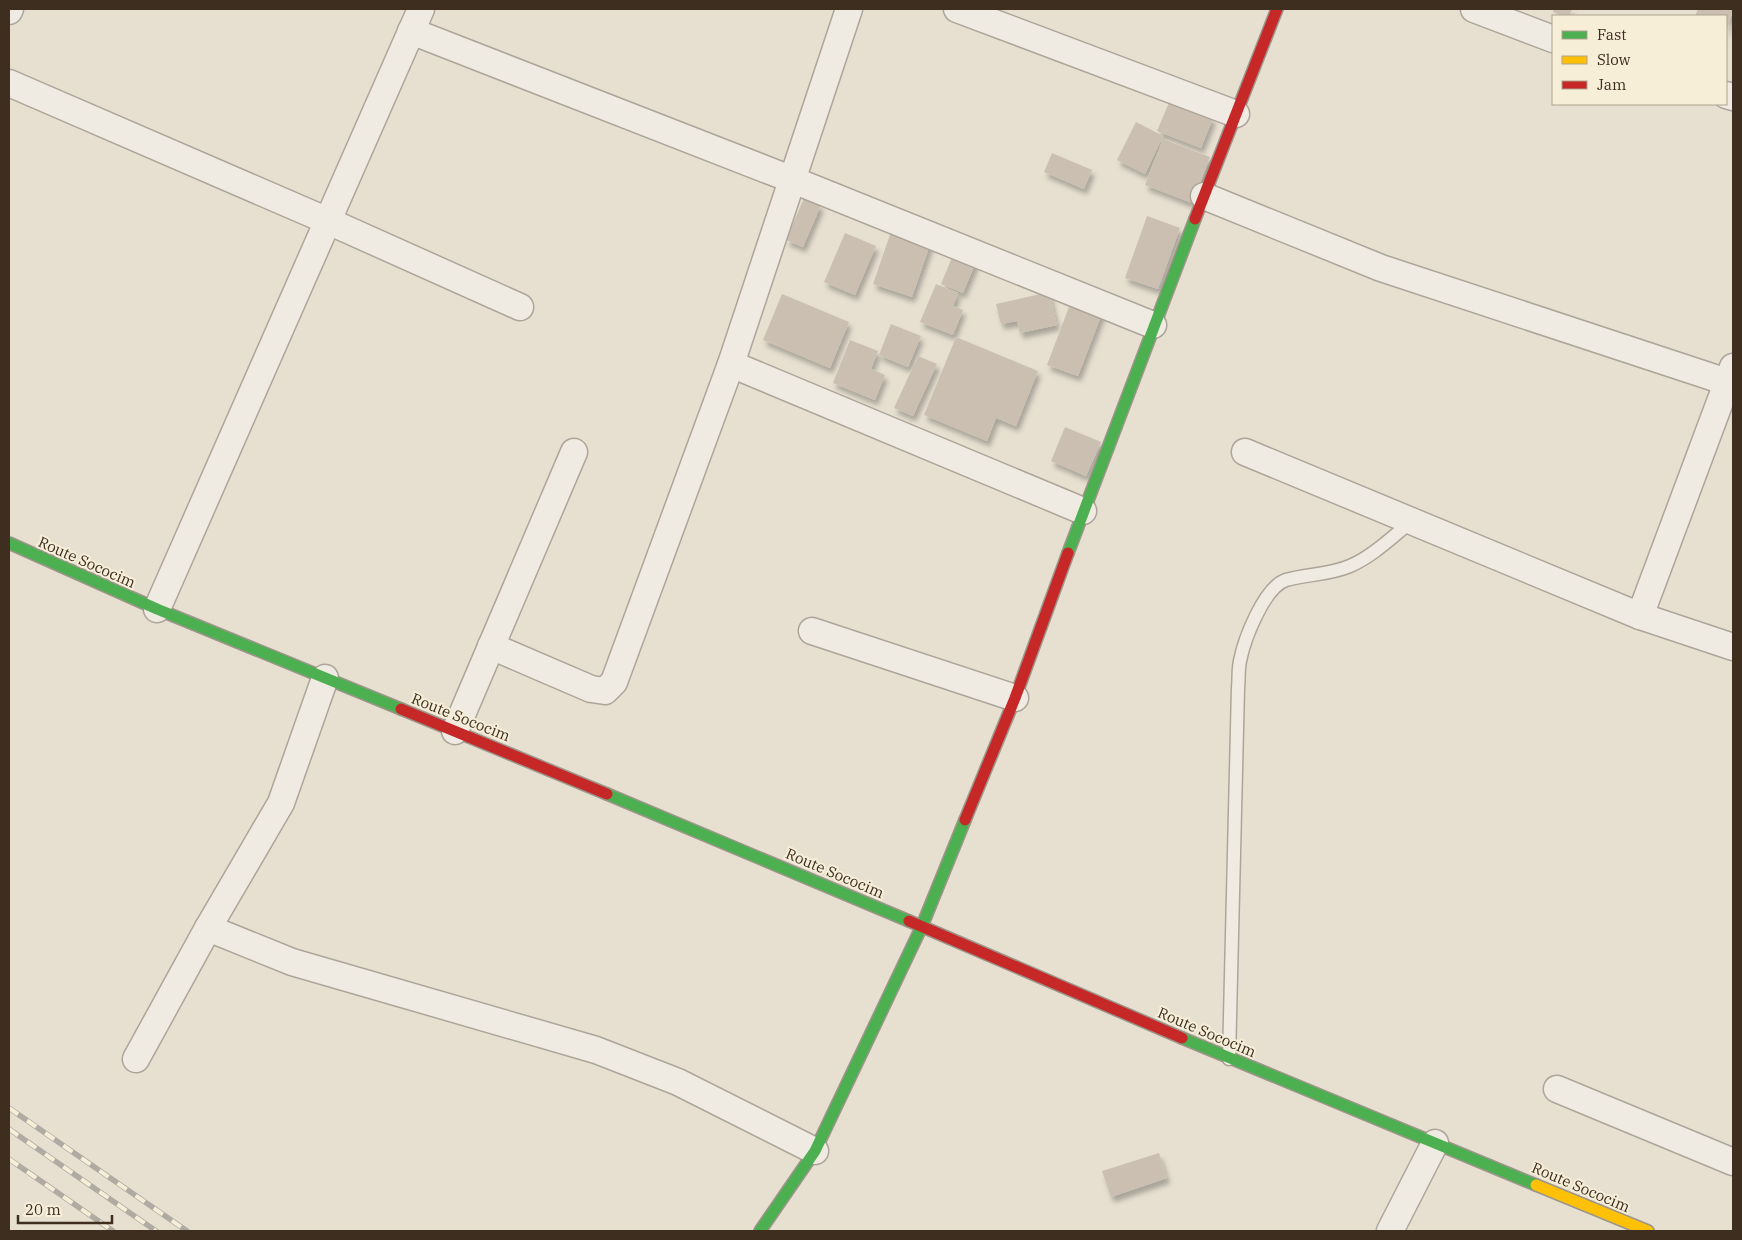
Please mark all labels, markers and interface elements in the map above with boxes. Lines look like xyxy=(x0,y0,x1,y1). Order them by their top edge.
legend xyxy=(1552,15,1727,105)
text: Fast xyxy=(1597,25,1627,44)
text: Slow xyxy=(1597,50,1631,69)
text: Jam xyxy=(1597,75,1626,94)
street label: Route Sococim xyxy=(35,532,139,592)
street label: Route Sococim xyxy=(409,689,513,745)
street label: Route Sococim xyxy=(783,844,887,902)
street label: Route Sococim xyxy=(1155,1003,1259,1061)
street label: Route Sococim xyxy=(1529,1158,1633,1216)
scale bar xyxy=(18,1192,111,1224)
text: 20 m xyxy=(25,1200,61,1219)

